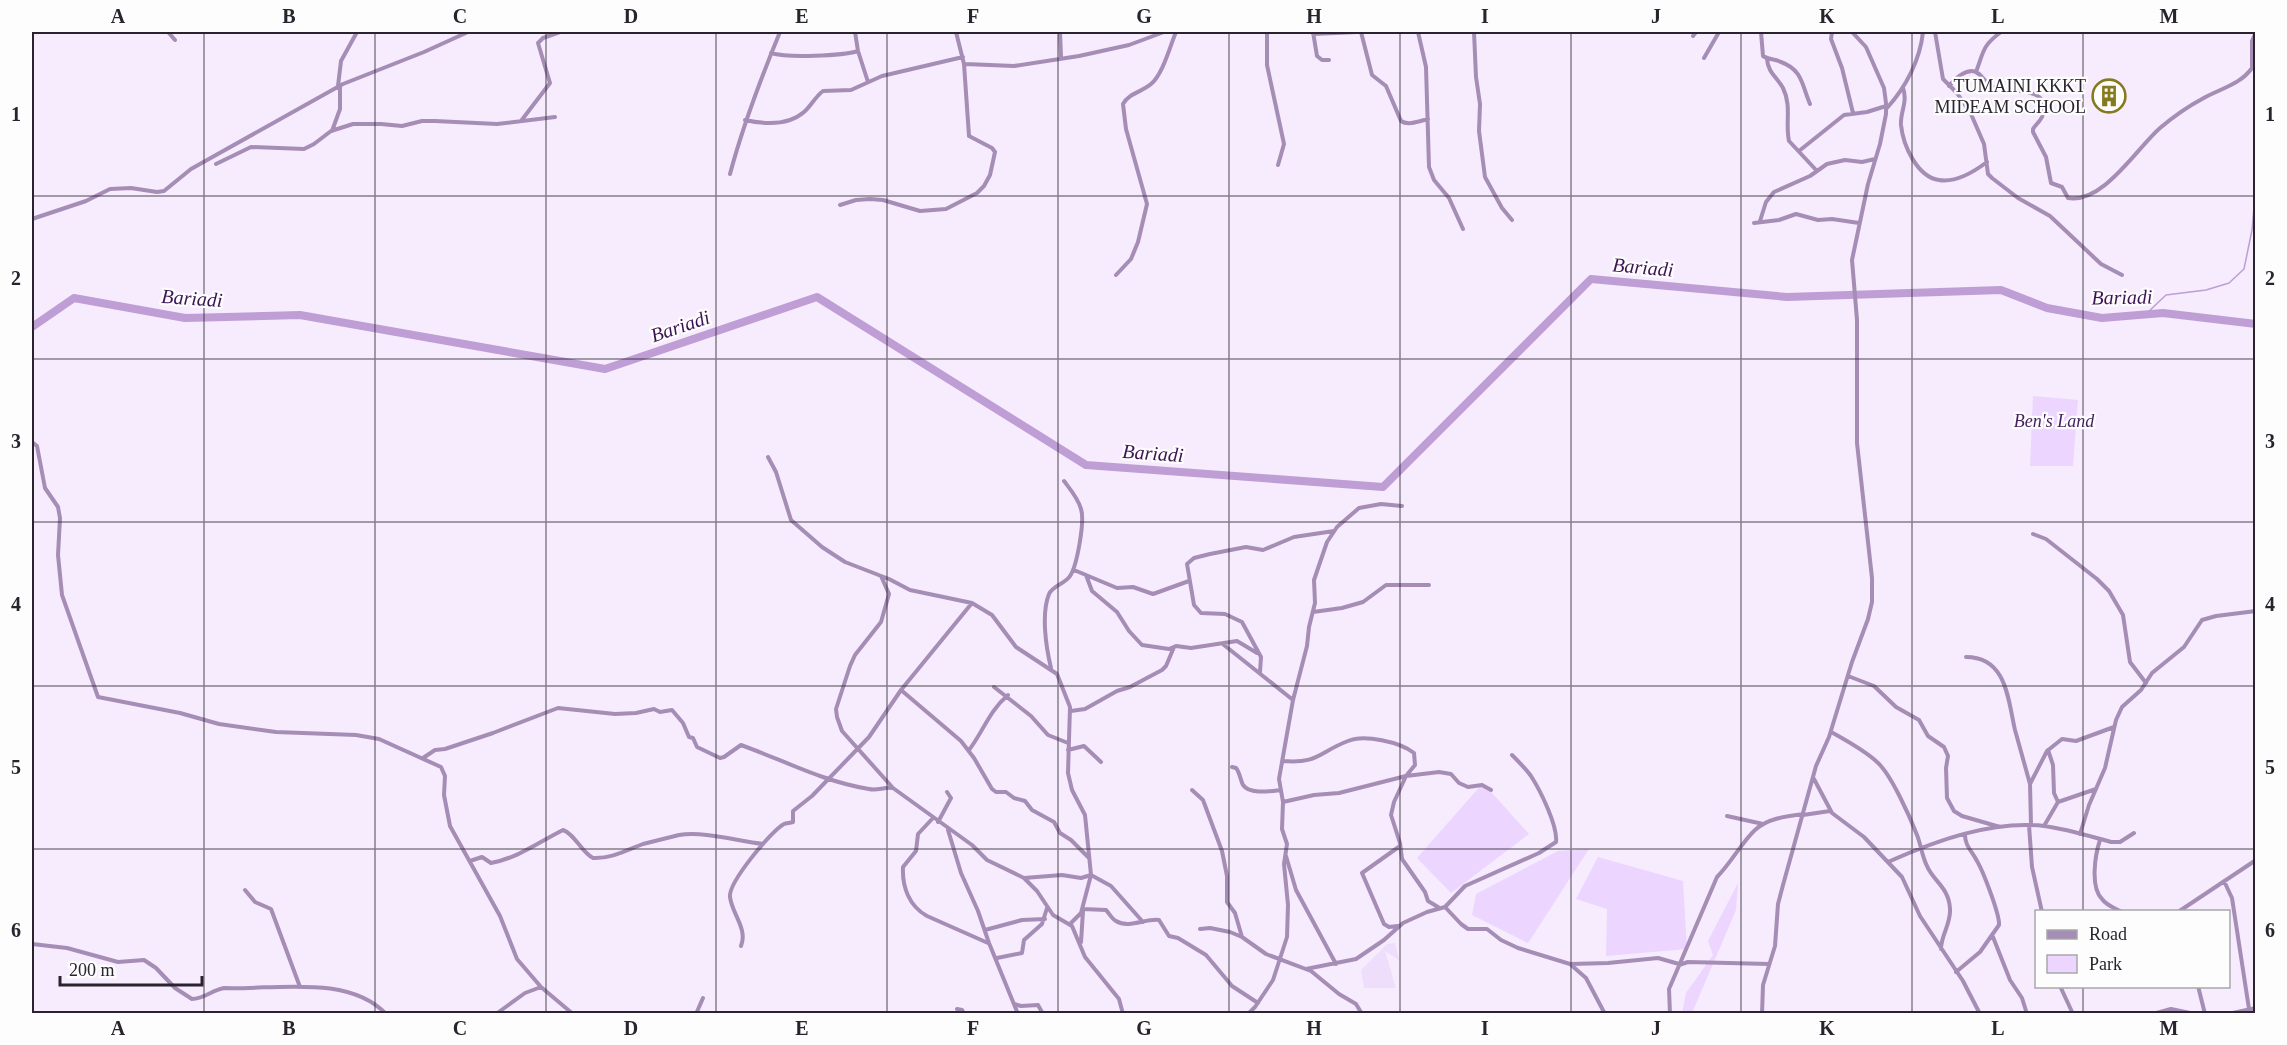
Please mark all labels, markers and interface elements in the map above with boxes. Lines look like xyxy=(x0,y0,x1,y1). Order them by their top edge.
text: A xyxy=(111,5,126,27)
text: B xyxy=(282,5,296,27)
text: C xyxy=(453,5,467,27)
text: D xyxy=(624,5,638,27)
text: E xyxy=(795,5,809,27)
text: F xyxy=(967,5,979,27)
text: G xyxy=(1136,5,1152,27)
text: H xyxy=(1306,5,1322,27)
text: I xyxy=(1481,5,1489,27)
text: J xyxy=(1651,5,1661,27)
text: K xyxy=(1819,5,1835,27)
text: L xyxy=(1991,5,2005,27)
text: M xyxy=(2160,5,2179,27)
place label: TUMAINI KKKT MIDEAM SCHOOL xyxy=(1934,76,2086,117)
building icon: TUMAINI KKKT MIDEAM SCHOOL xyxy=(2091,78,2127,114)
text: 1 xyxy=(11,103,21,125)
text: 1 xyxy=(2265,103,2275,125)
water label: Bariadi xyxy=(1612,253,1674,281)
text: 2 xyxy=(11,267,21,289)
text: 2 xyxy=(2265,267,2275,289)
water label: Bariadi xyxy=(161,285,223,311)
water label: Bariadi xyxy=(2091,285,2153,309)
water label: Bariadi xyxy=(648,306,712,346)
park label: Ben's Land xyxy=(2014,411,2095,431)
text: 3 xyxy=(11,430,21,452)
text: 3 xyxy=(2265,430,2275,452)
water label: Bariadi xyxy=(1122,440,1184,466)
text: 4 xyxy=(11,593,21,615)
text: 4 xyxy=(2265,593,2275,615)
text: 5 xyxy=(11,756,21,778)
text: 5 xyxy=(2265,756,2275,778)
legend xyxy=(2035,910,2230,988)
text: 6 xyxy=(11,919,21,941)
text: 6 xyxy=(2265,919,2275,941)
text: Road xyxy=(2089,924,2127,944)
scale bar xyxy=(60,949,202,987)
text: Park xyxy=(2089,954,2122,974)
text: 200 m xyxy=(69,960,115,980)
text: A xyxy=(111,1017,126,1039)
text: B xyxy=(282,1017,296,1039)
text: C xyxy=(453,1017,467,1039)
text: D xyxy=(624,1017,638,1039)
text: E xyxy=(795,1017,809,1039)
text: F xyxy=(967,1017,979,1039)
text: G xyxy=(1136,1017,1152,1039)
text: H xyxy=(1306,1017,1322,1039)
text: I xyxy=(1481,1017,1489,1039)
text: J xyxy=(1651,1017,1661,1039)
text: K xyxy=(1819,1017,1835,1039)
text: L xyxy=(1991,1017,2005,1039)
text: M xyxy=(2160,1017,2179,1039)

